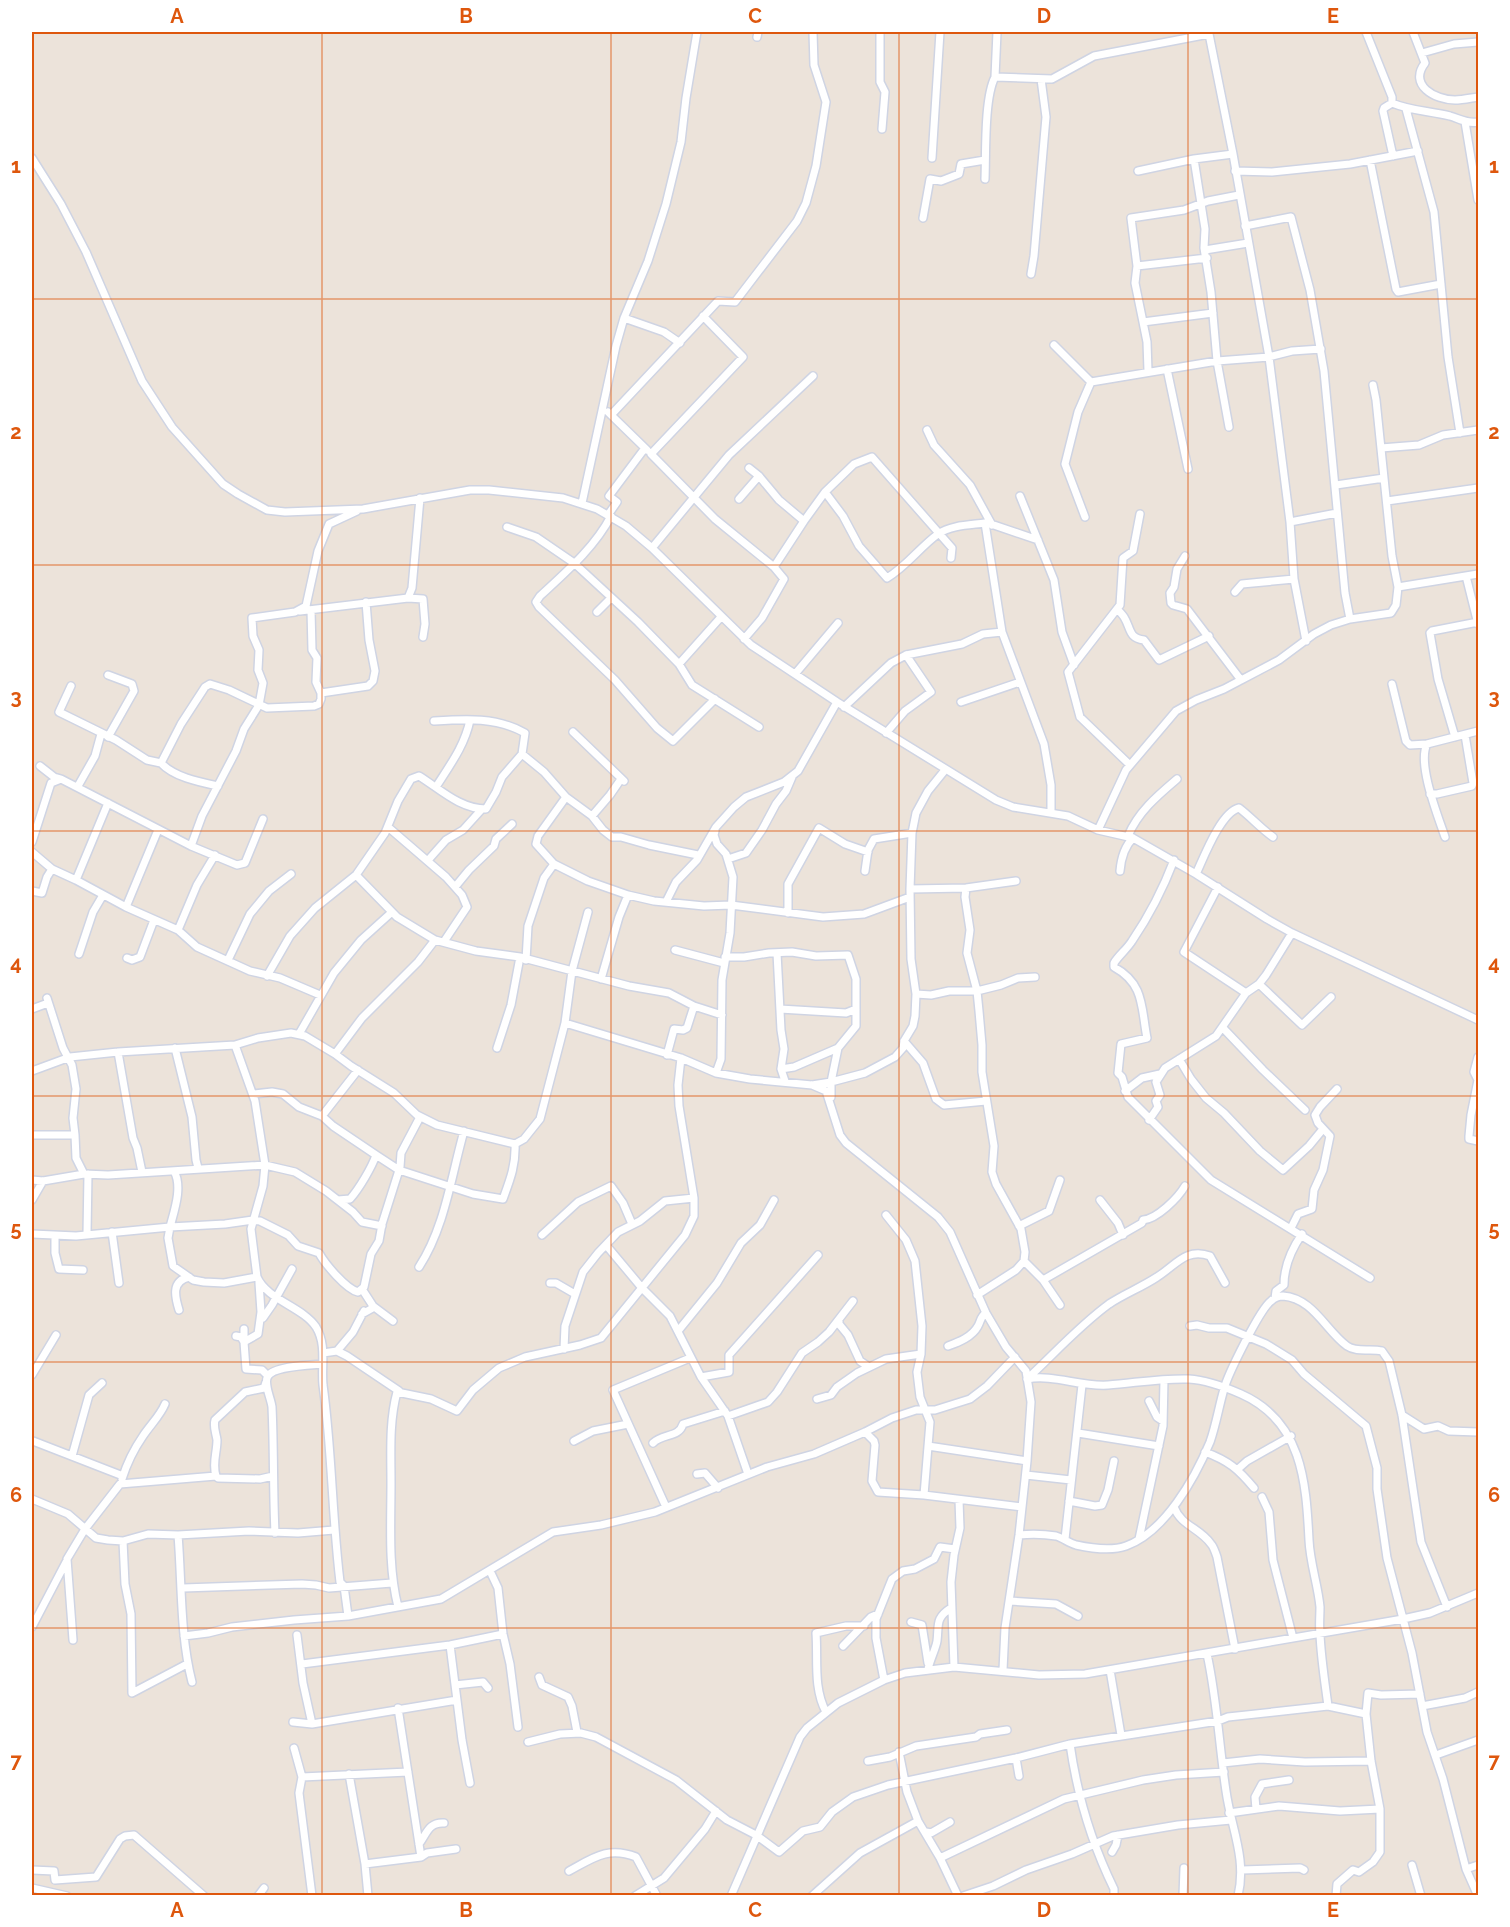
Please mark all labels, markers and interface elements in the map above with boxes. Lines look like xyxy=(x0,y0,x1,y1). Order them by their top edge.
text: A xyxy=(170,4,184,28)
text: B xyxy=(459,4,473,28)
text: C xyxy=(748,4,762,28)
text: D xyxy=(1037,4,1051,28)
text: E xyxy=(1327,4,1339,28)
text: 1 xyxy=(11,154,21,178)
text: 1 xyxy=(1489,154,1499,178)
text: 2 xyxy=(10,420,22,444)
text: 2 xyxy=(1488,420,1500,444)
text: 3 xyxy=(10,685,22,709)
text: 3 xyxy=(1488,685,1500,709)
text: 4 xyxy=(10,951,22,975)
text: 4 xyxy=(1488,951,1500,975)
text: 5 xyxy=(10,1217,22,1241)
text: 5 xyxy=(1488,1217,1500,1241)
text: 6 xyxy=(10,1483,22,1507)
text: 6 xyxy=(1488,1483,1500,1507)
text: 7 xyxy=(10,1749,22,1773)
text: 7 xyxy=(1488,1749,1500,1773)
text: A xyxy=(170,1898,184,1922)
text: B xyxy=(459,1898,473,1922)
text: C xyxy=(748,1898,762,1922)
text: D xyxy=(1037,1898,1051,1922)
text: E xyxy=(1327,1898,1339,1922)

